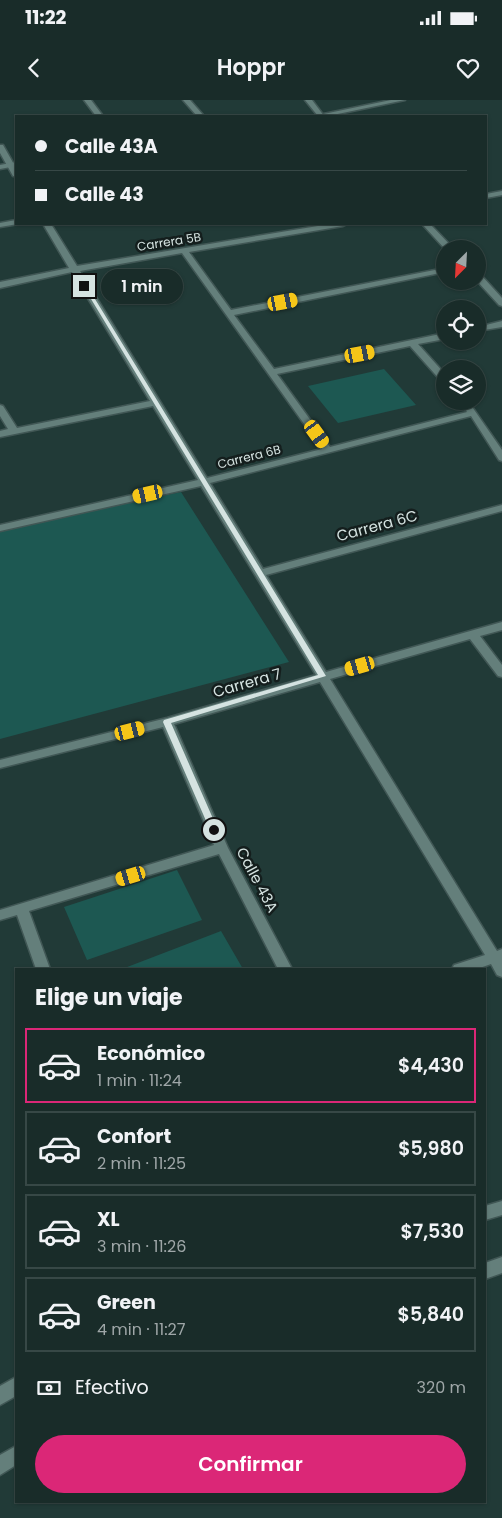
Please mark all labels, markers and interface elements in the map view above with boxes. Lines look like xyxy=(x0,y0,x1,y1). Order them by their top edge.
text: 11:22 xyxy=(25,4,66,31)
text: Hoppr xyxy=(217,52,285,83)
icon: back xyxy=(20,54,48,82)
icon: heart xyxy=(454,54,482,82)
text: Calle 43A xyxy=(65,133,158,160)
text: Calle 43 xyxy=(65,181,144,208)
street label: Carrera 5B xyxy=(136,228,202,255)
north arrow xyxy=(436,240,486,290)
map controls xyxy=(436,240,486,410)
callout: 1 min xyxy=(102,268,184,304)
route end xyxy=(73,275,95,297)
text: 1 min xyxy=(121,275,163,298)
car xyxy=(266,292,299,312)
button: locate xyxy=(436,300,486,350)
car xyxy=(343,344,376,364)
button: layers xyxy=(436,360,486,410)
car xyxy=(302,417,331,451)
street label: Carrera 6B xyxy=(216,440,282,473)
car xyxy=(131,483,164,505)
street label: Carrera 6C xyxy=(334,505,420,546)
car xyxy=(343,655,376,677)
street label: Carrera 7 xyxy=(210,663,283,702)
car xyxy=(113,720,146,742)
route start xyxy=(203,819,225,841)
street label: Calle 43A xyxy=(232,844,283,916)
car xyxy=(114,864,147,888)
text: Elige un viaje xyxy=(35,982,183,1013)
text: Económico xyxy=(97,1040,205,1067)
icon: car xyxy=(37,1043,82,1088)
text: $4,430 xyxy=(398,1052,464,1079)
text: 1 min · 11:24 xyxy=(97,1069,182,1092)
text: Confort xyxy=(97,1123,171,1150)
icon: car xyxy=(37,1126,82,1171)
text: $5,980 xyxy=(398,1135,464,1162)
text: 2 min · 11:25 xyxy=(97,1152,186,1175)
text: XL xyxy=(97,1206,120,1233)
icon: car xyxy=(37,1209,82,1254)
text: $7,530 xyxy=(400,1218,464,1245)
text: 3 min · 11:26 xyxy=(97,1235,186,1258)
text: Green xyxy=(97,1289,156,1316)
icon: car xyxy=(37,1292,82,1337)
text: $5,840 xyxy=(397,1301,464,1328)
text: 4 min · 11:27 xyxy=(97,1318,186,1341)
icon: cash xyxy=(35,1374,63,1402)
text: Efectivo xyxy=(75,1374,149,1401)
text: 320 m xyxy=(417,1376,466,1399)
button: Confirmar xyxy=(35,1435,466,1493)

